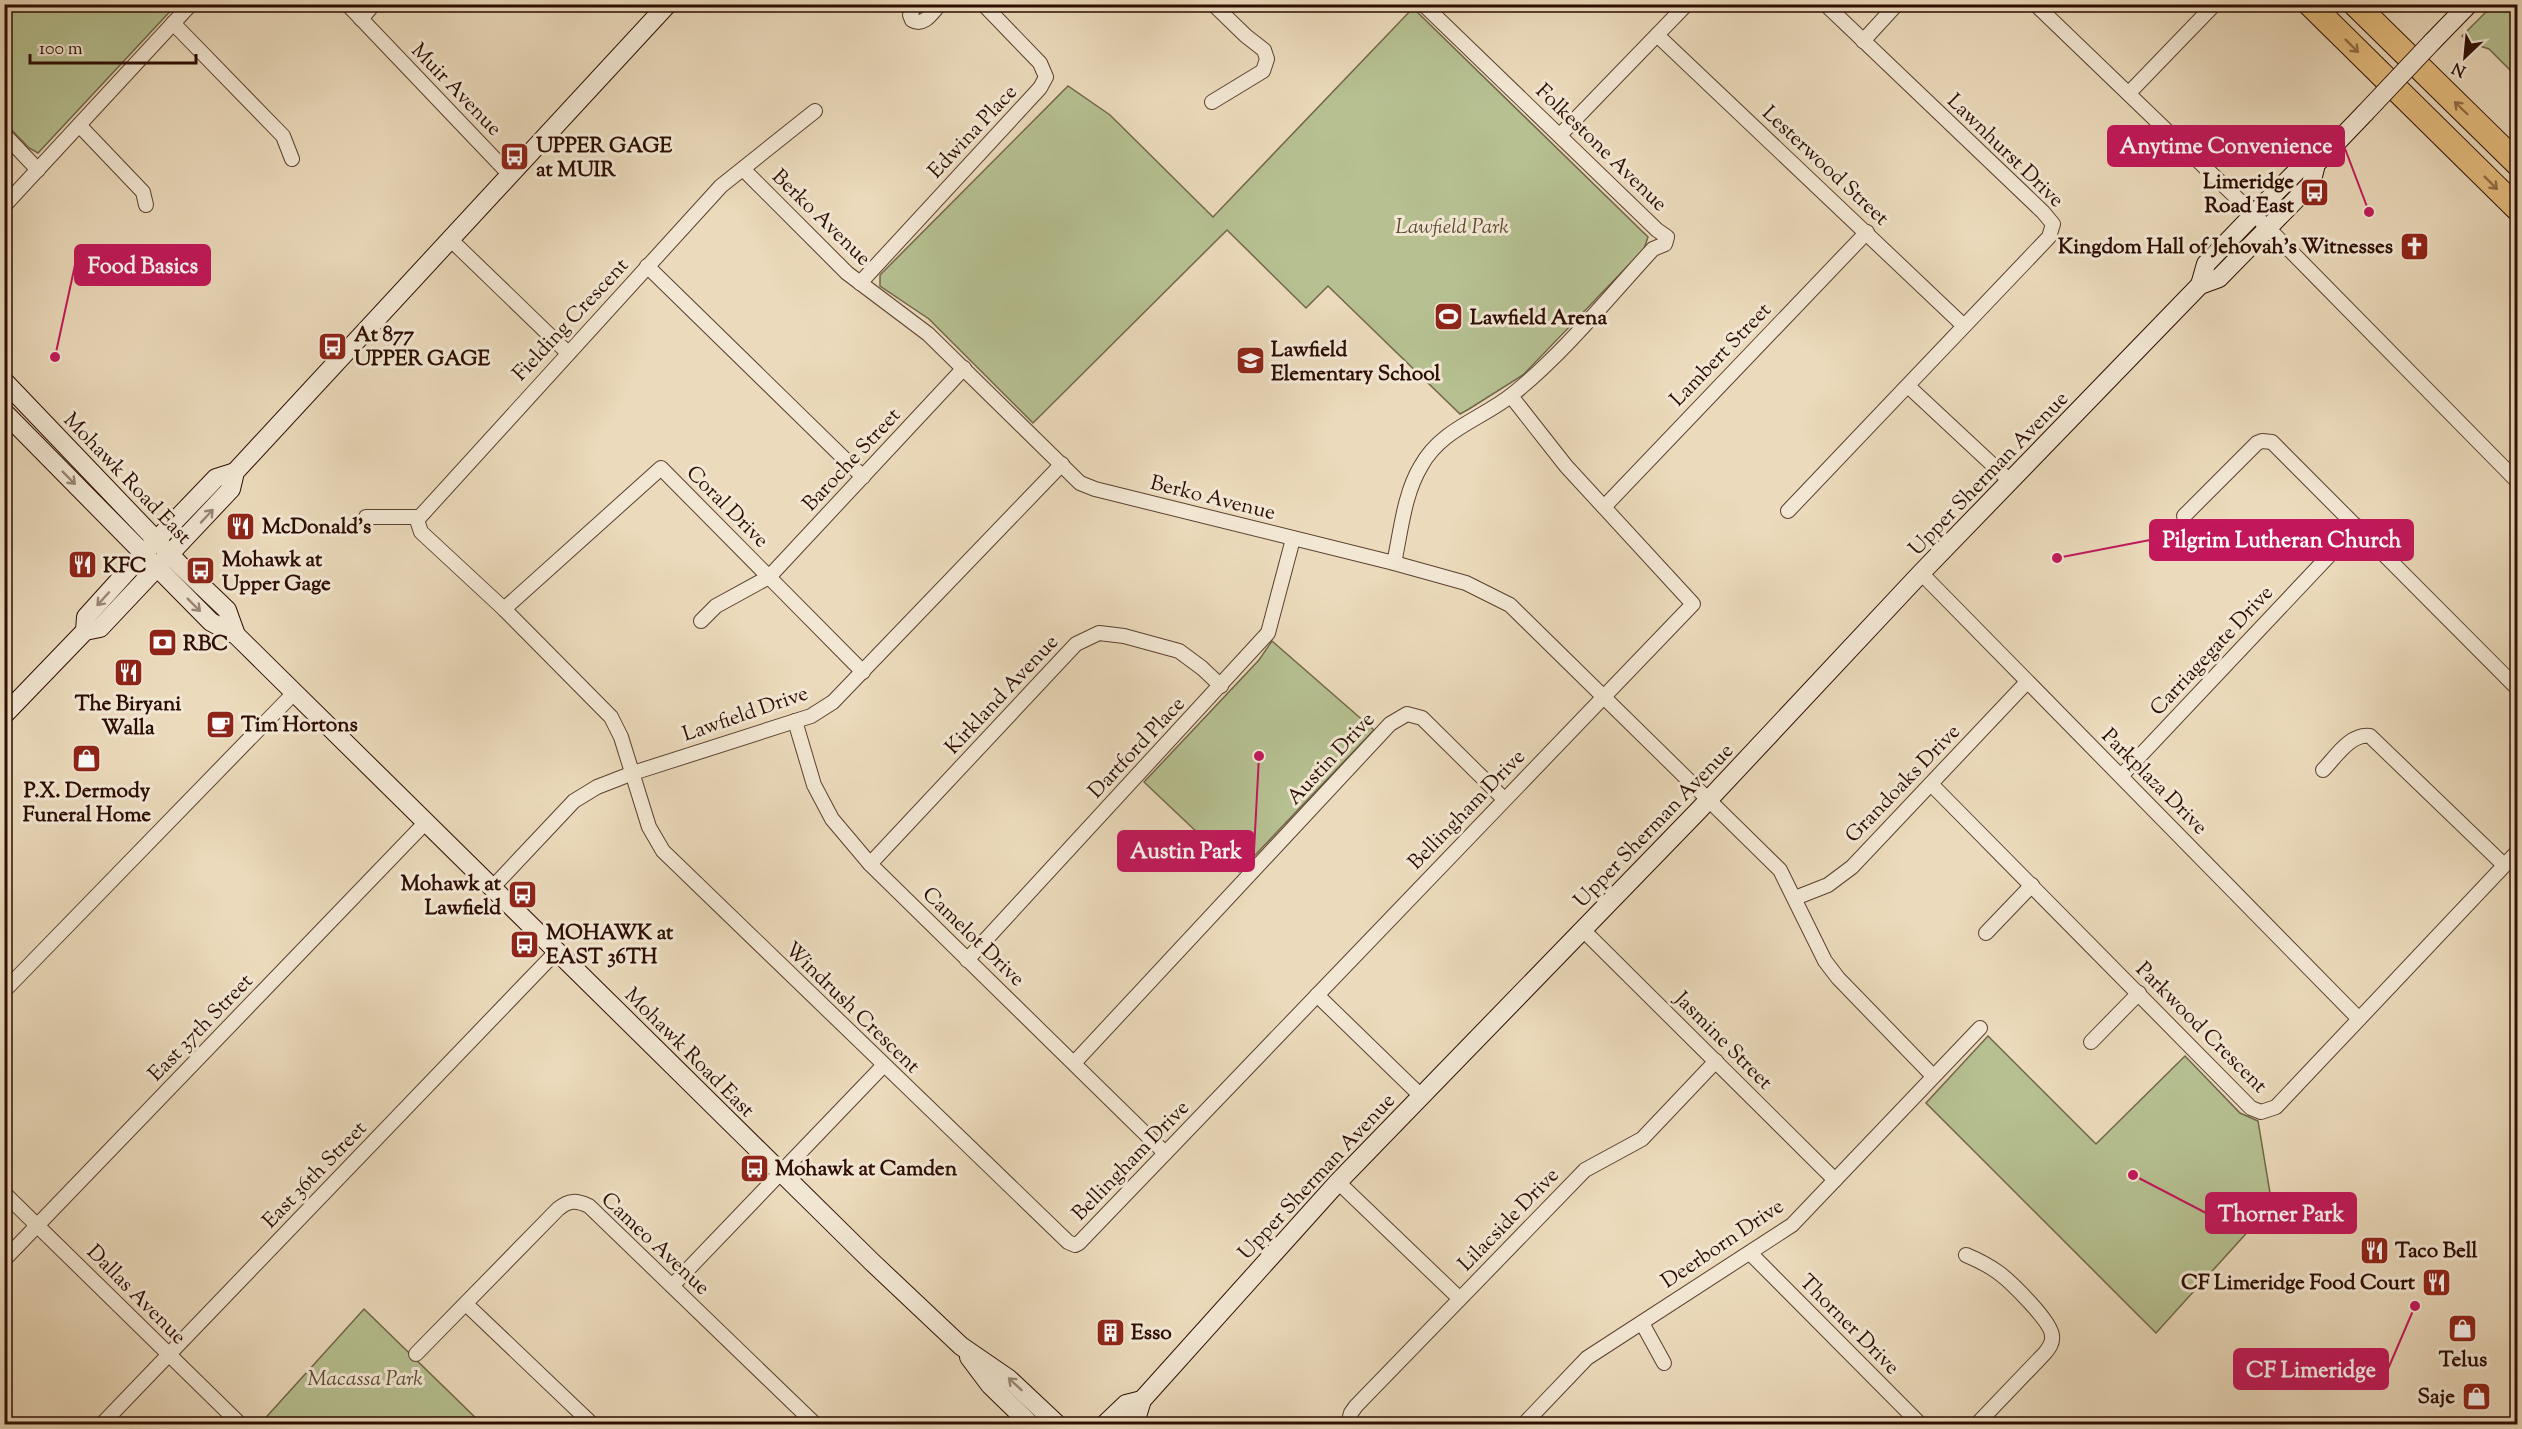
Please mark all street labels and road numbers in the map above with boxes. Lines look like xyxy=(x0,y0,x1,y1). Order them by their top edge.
street label: Muir Avenue xyxy=(403,37,508,144)
street label: Folkestone Avenue xyxy=(1528,78,1673,219)
street label: Edwina Place xyxy=(922,79,1025,186)
street label: Lawnhurst Drive xyxy=(1939,88,2070,215)
street label: Lesterwood Street xyxy=(1754,100,1895,233)
street label: Berko Avenue xyxy=(764,163,877,274)
street label: Fielding Crescent xyxy=(506,252,636,389)
street label: Lambert Street xyxy=(1664,297,1779,414)
street label: Upper Sherman Avenue xyxy=(1903,385,2076,563)
street label: Baroche Street xyxy=(796,402,908,519)
street label: Mohawk Road East xyxy=(56,407,197,552)
street label: Coral Drive xyxy=(678,459,775,556)
street label: Berko Avenue xyxy=(1147,469,1278,529)
street label: Carriagegate Drive xyxy=(2144,579,2281,723)
street label: Kirkland Avenue xyxy=(939,629,1066,762)
street label: Lawfield Drive xyxy=(679,679,813,750)
street label: Dartford Place xyxy=(1082,691,1193,806)
street label: Austin Drive xyxy=(1281,706,1382,812)
street label: Grandoaks Drive xyxy=(1839,718,1968,850)
street label: Parkplaza Drive xyxy=(2094,722,2214,842)
street label: Upper Sherman Avenue xyxy=(1568,737,1741,915)
street label: Bellingham Drive xyxy=(1402,743,1533,877)
street label: Camelot Drive xyxy=(915,881,1031,994)
street label: Windrush Crescent xyxy=(777,936,926,1081)
street label: Parkwood Crescent xyxy=(2128,956,2273,1101)
street label: East 37th Street xyxy=(142,968,261,1089)
street label: Mohawk Road East xyxy=(617,982,760,1125)
street label: Jasmine Street xyxy=(1666,985,1778,1097)
street label: Upper Sherman Avenue xyxy=(1232,1087,1403,1268)
street label: Bellingham Drive xyxy=(1066,1094,1197,1228)
street label: East 36th Street xyxy=(256,1115,375,1236)
street label: Lilacside Drive xyxy=(1452,1162,1567,1279)
street label: Cameo Avenue xyxy=(593,1186,716,1303)
street label: Deerborn Drive xyxy=(1656,1192,1790,1297)
street label: Dallas Avenue xyxy=(79,1239,192,1352)
street label: Thorner Drive xyxy=(1792,1268,1906,1382)

